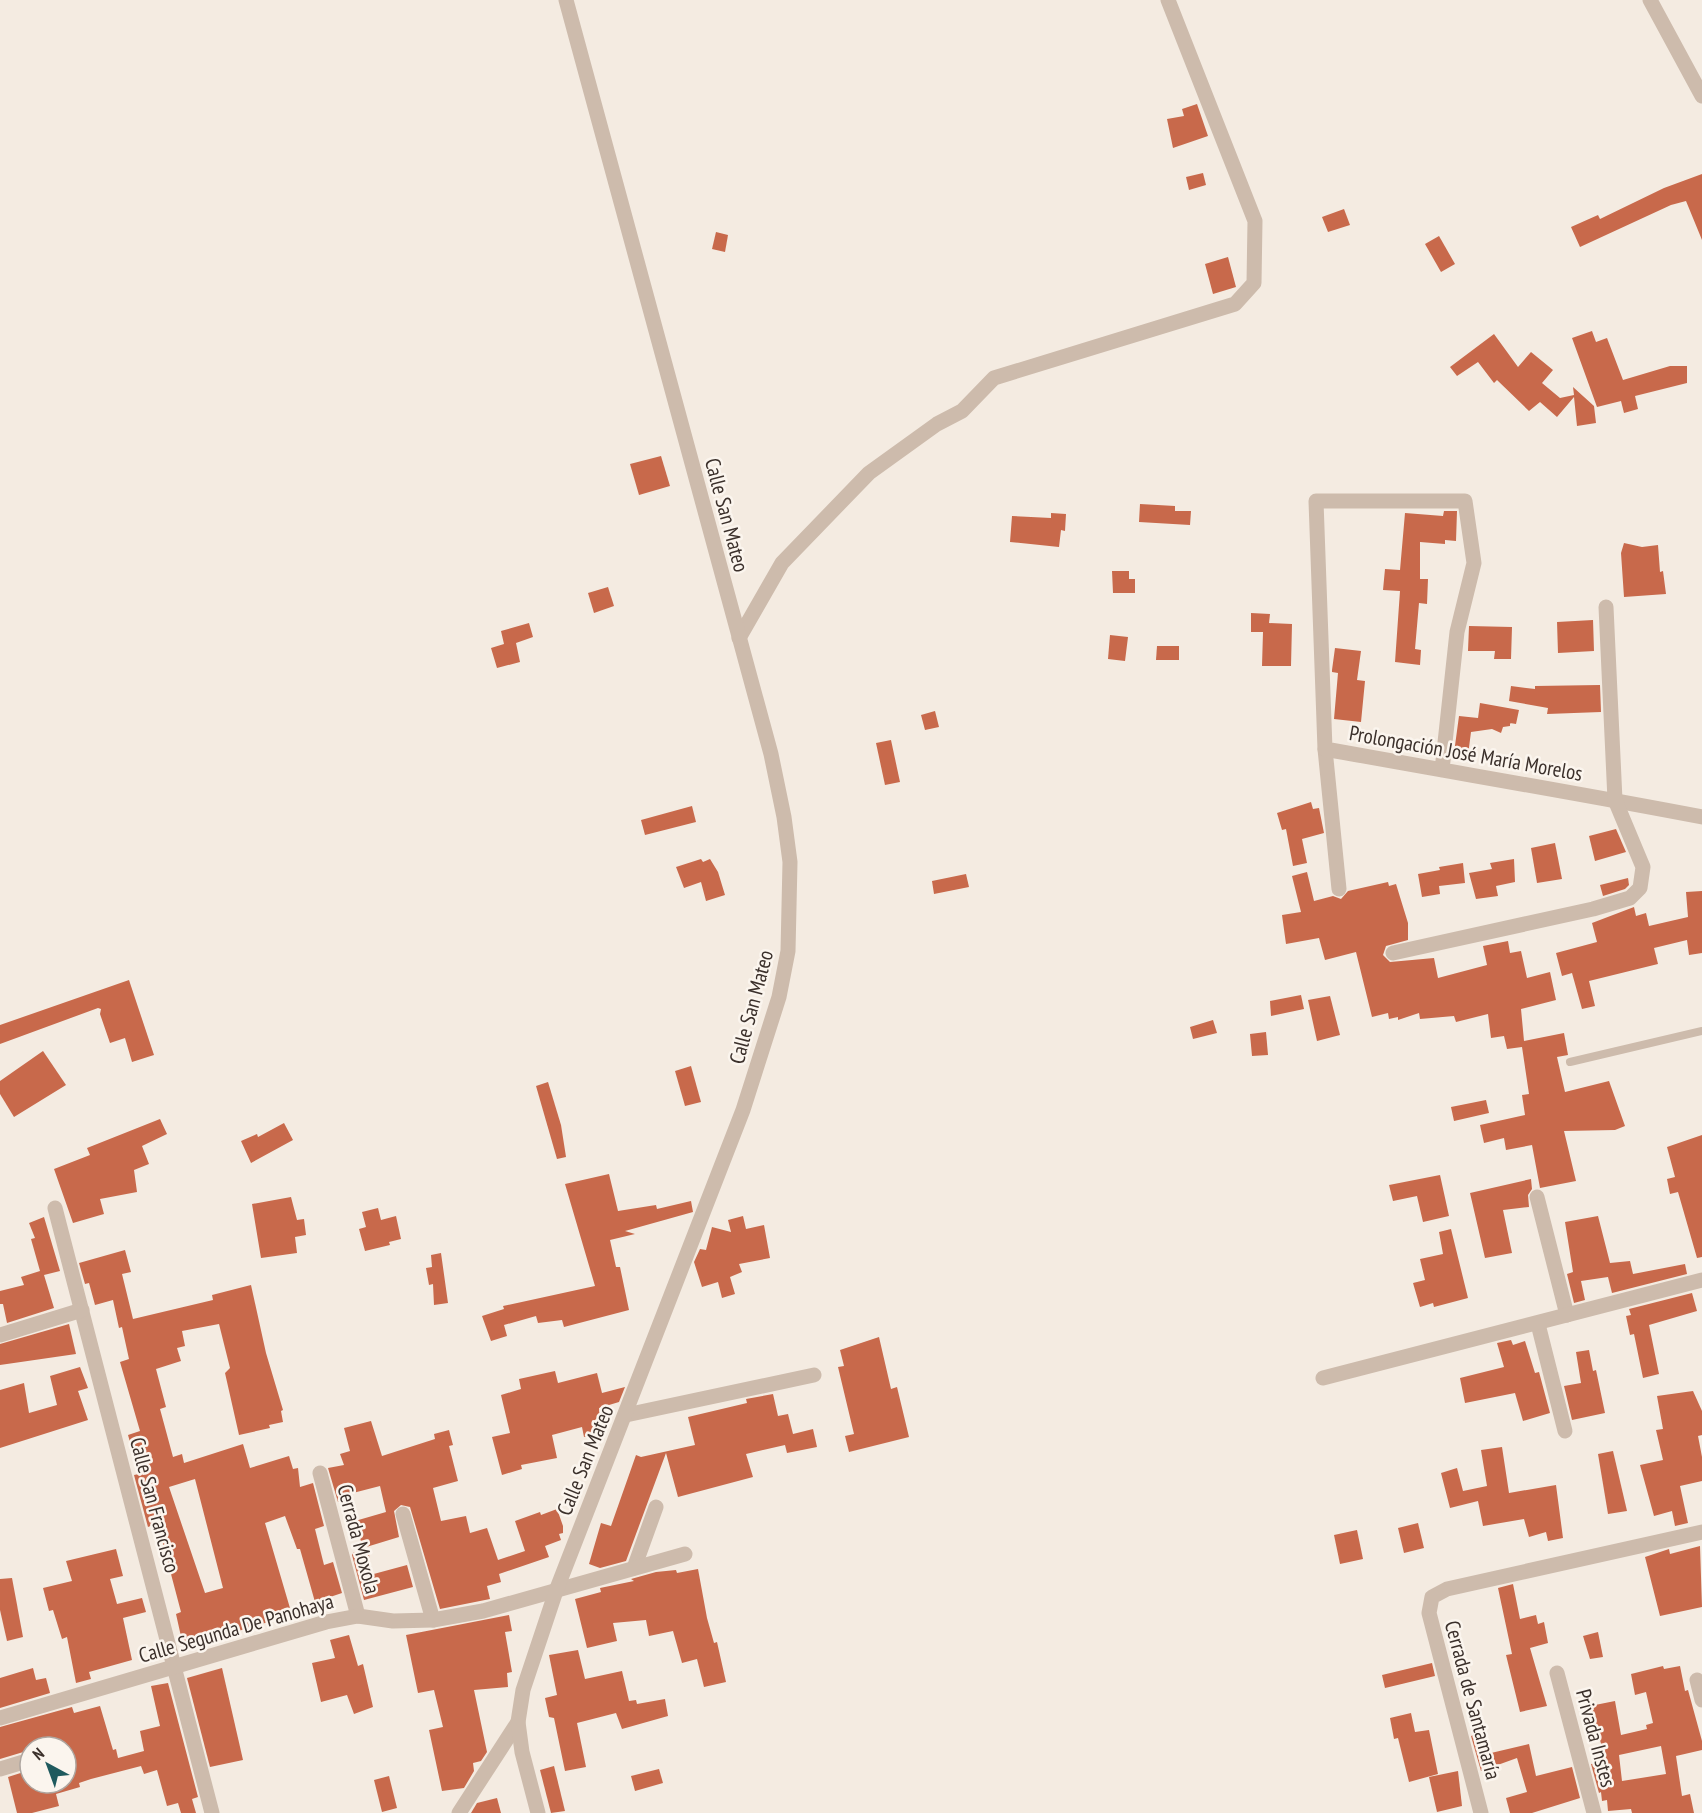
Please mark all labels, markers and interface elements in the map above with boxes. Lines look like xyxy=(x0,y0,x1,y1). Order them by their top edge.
street label: Calle San Mateo xyxy=(699,455,755,575)
street label: Prolongación José María Morelos xyxy=(1347,719,1585,787)
street label: Calle San Mateo xyxy=(723,947,779,1067)
street label: Calle San Mateo xyxy=(551,1401,619,1519)
street label: Calle San Francisco xyxy=(124,1434,186,1576)
street label: Cerrada Moxola xyxy=(331,1481,387,1597)
street label: Calle Segunda De Panohaya xyxy=(136,1587,336,1669)
street label: Cerrada de Santamaría xyxy=(1439,1618,1507,1782)
street label: Privada Instes xyxy=(1570,1686,1622,1790)
north arrow xyxy=(18,1735,78,1795)
text: N xyxy=(28,1743,48,1764)

